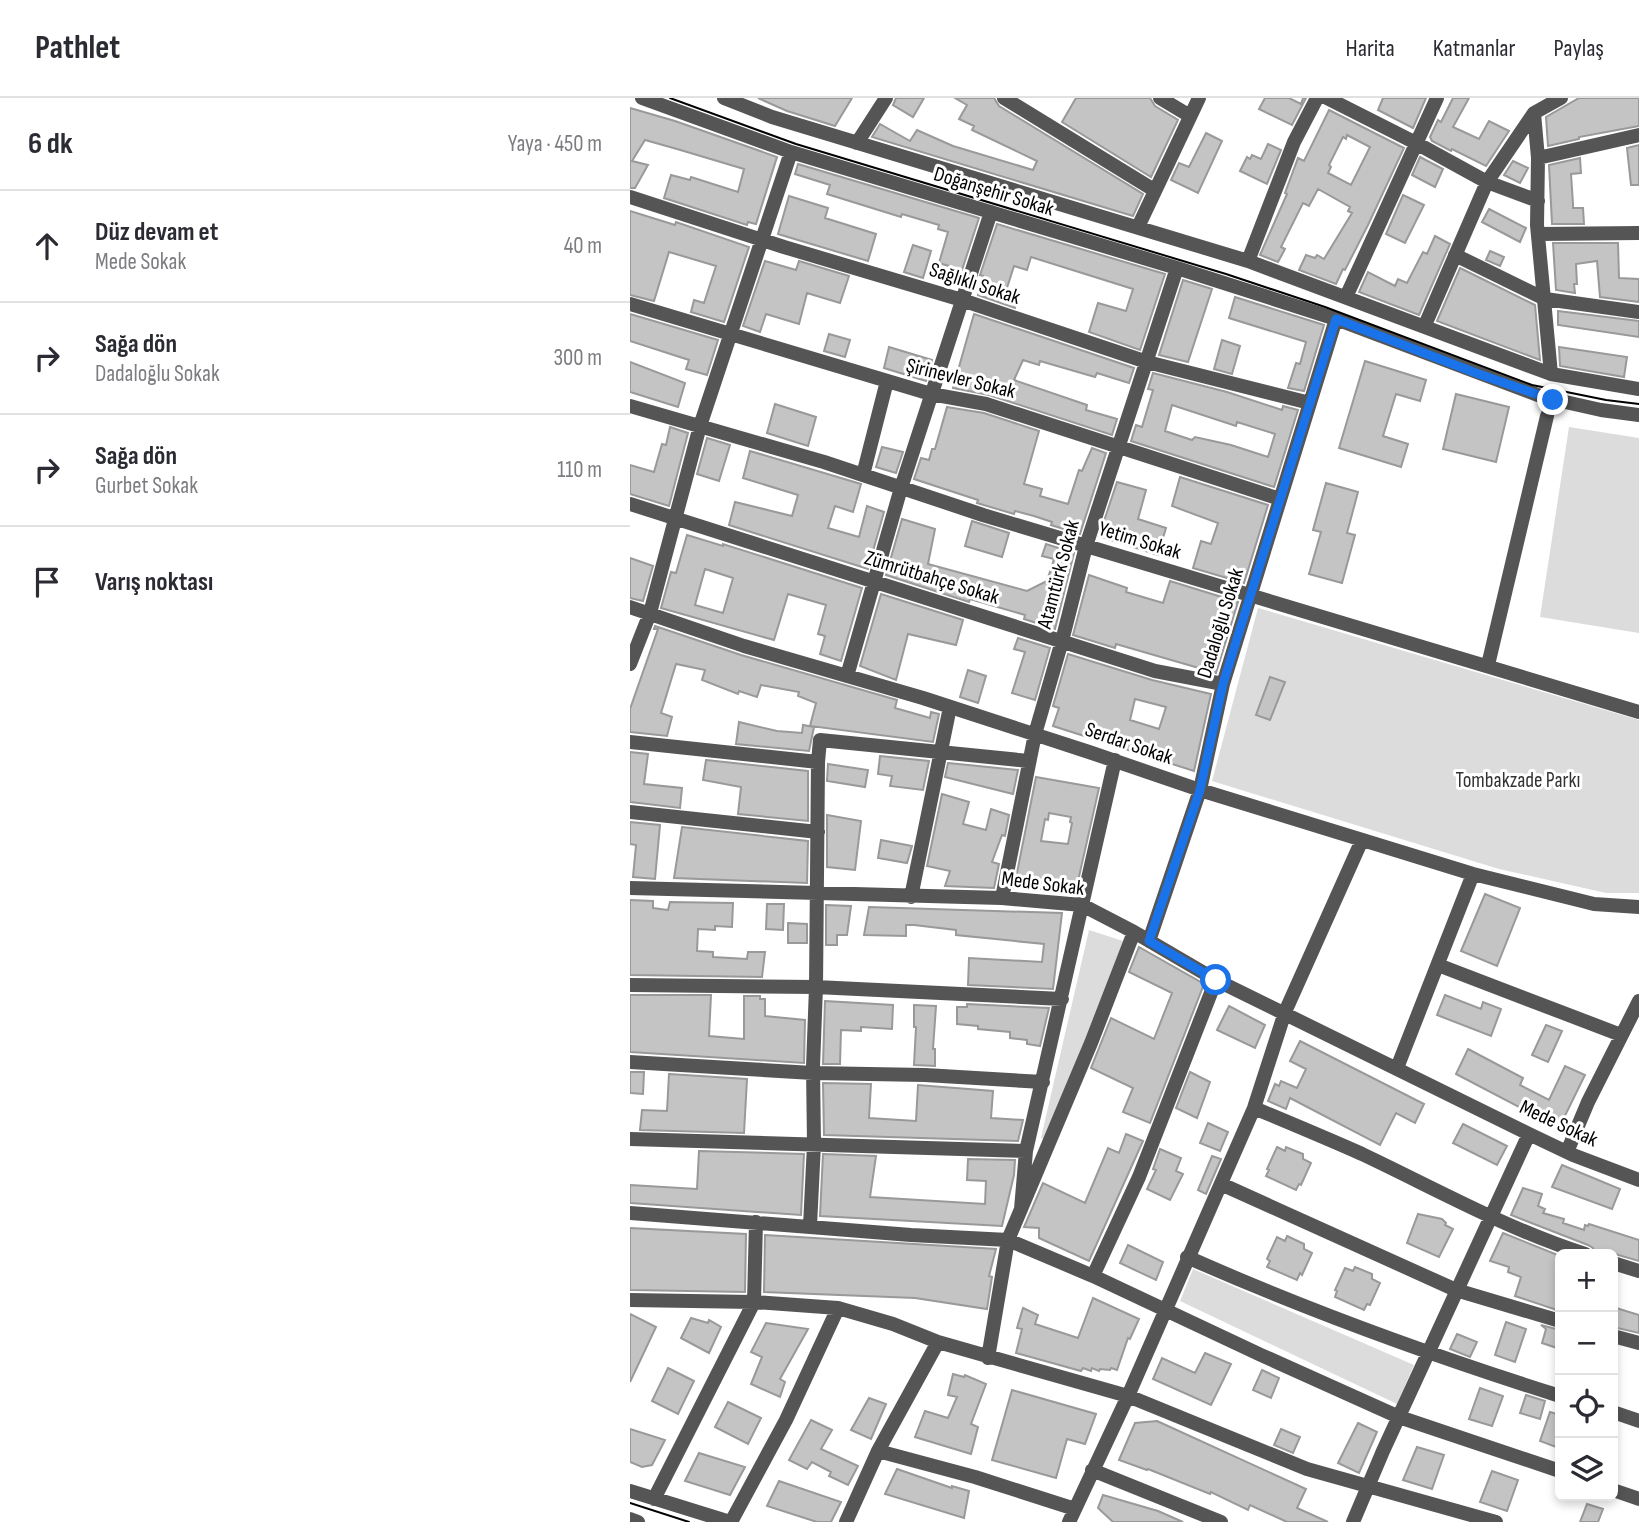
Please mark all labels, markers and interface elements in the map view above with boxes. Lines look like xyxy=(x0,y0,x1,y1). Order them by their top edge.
text: Pathlet xyxy=(35,28,120,68)
text: Harita xyxy=(1345,34,1395,63)
text: Katmanlar xyxy=(1433,34,1516,63)
text: Paylaş xyxy=(1554,34,1604,63)
text: 6 dk xyxy=(28,126,73,162)
text: Yaya · 450 m xyxy=(508,130,602,158)
street label: Doğanşehir Sokak xyxy=(931,161,1057,222)
text: Düz devam et xyxy=(95,217,218,248)
icon: ahead xyxy=(28,227,66,265)
text: 40 m xyxy=(564,232,602,260)
text: Mede Sokak xyxy=(95,248,186,276)
street label: Sağlıklı Sokak xyxy=(926,257,1024,310)
text: Sağa dön xyxy=(95,329,177,360)
icon: right xyxy=(28,339,66,377)
text: 300 m xyxy=(553,344,602,372)
street label: Şirinevler Sokak xyxy=(904,353,1018,404)
text: Dadaloğlu Sokak xyxy=(95,360,220,388)
route end xyxy=(1537,384,1568,415)
text: Sağa dön xyxy=(95,441,177,472)
icon: right xyxy=(28,451,66,489)
text: 110 m xyxy=(557,456,602,484)
text: Gurbet Sokak xyxy=(95,472,198,500)
street label: Yetim Sokak xyxy=(1096,516,1184,565)
street label: Atamtürk Sokak xyxy=(1032,517,1085,632)
street label: Zümrütbahçe Sokak xyxy=(861,545,1002,610)
icon: arrive xyxy=(28,563,66,601)
street label: Dadaloğlu Sokak xyxy=(1192,565,1249,681)
text: Varış noktası xyxy=(95,567,213,598)
street label: Serdar Sokak xyxy=(1082,717,1176,770)
park label: Tombakzade Parkı xyxy=(1456,768,1580,793)
street label: Mede Sokak xyxy=(1000,866,1086,901)
route start xyxy=(1200,964,1231,995)
street label: Mede Sokak xyxy=(1516,1095,1602,1152)
map controls xyxy=(1555,1249,1618,1501)
button: + xyxy=(1555,1249,1618,1312)
button: − xyxy=(1555,1312,1618,1375)
button: locate xyxy=(1555,1375,1618,1438)
button: layers xyxy=(1555,1438,1618,1501)

